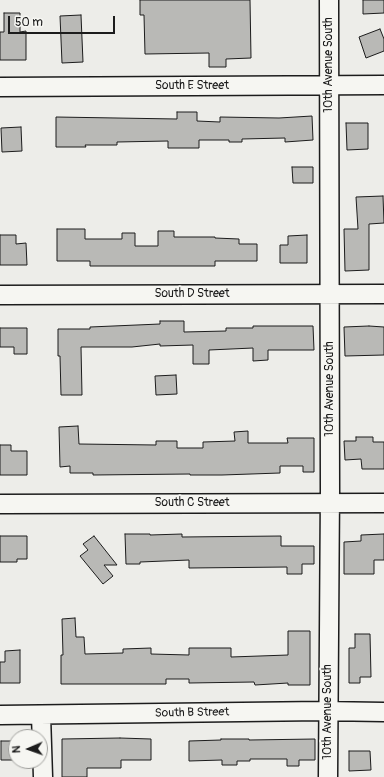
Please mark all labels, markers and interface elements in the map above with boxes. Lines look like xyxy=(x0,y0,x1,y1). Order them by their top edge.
scale bar xyxy=(10,8,117,34)
text: 50 m xyxy=(15,15,43,30)
street label: 10th Avenue South xyxy=(322,17,336,113)
street label: South E Street xyxy=(155,79,229,93)
street label: South D Street xyxy=(154,287,230,301)
street label: 10th Avenue South xyxy=(323,341,337,437)
street label: South C Street xyxy=(154,496,230,510)
street label: 10th Avenue South xyxy=(321,664,335,760)
street label: South B Street xyxy=(155,705,229,721)
north arrow xyxy=(8,729,48,769)
text: N xyxy=(10,745,23,753)

